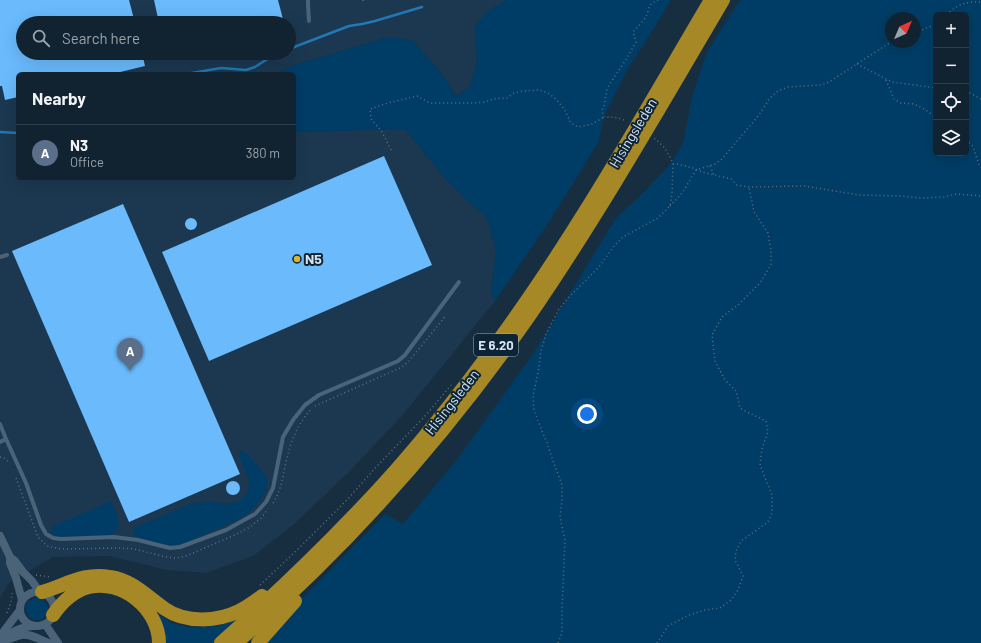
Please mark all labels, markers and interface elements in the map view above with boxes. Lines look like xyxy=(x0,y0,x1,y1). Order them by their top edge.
north arrow xyxy=(885,12,921,48)
map controls xyxy=(933,12,969,156)
button: + xyxy=(933,12,969,48)
search box xyxy=(16,16,296,60)
icon: search xyxy=(30,27,52,49)
text: Search here xyxy=(62,29,140,47)
button: − xyxy=(933,48,969,84)
button: locate xyxy=(933,84,969,120)
text: Nearby xyxy=(32,88,86,108)
street label: Hisingsleden xyxy=(605,95,660,171)
button: layers xyxy=(933,120,969,156)
text: N3 xyxy=(70,136,88,154)
text: A xyxy=(41,145,49,161)
text: 380 m xyxy=(246,145,280,161)
text: Office xyxy=(70,154,104,170)
place label: N5 xyxy=(305,250,322,267)
marker: N5 xyxy=(292,254,302,264)
road number: E 6.20 xyxy=(474,334,518,356)
pin: A xyxy=(117,338,143,371)
street label: Hisingsleden xyxy=(421,366,482,438)
your location xyxy=(577,404,597,424)

